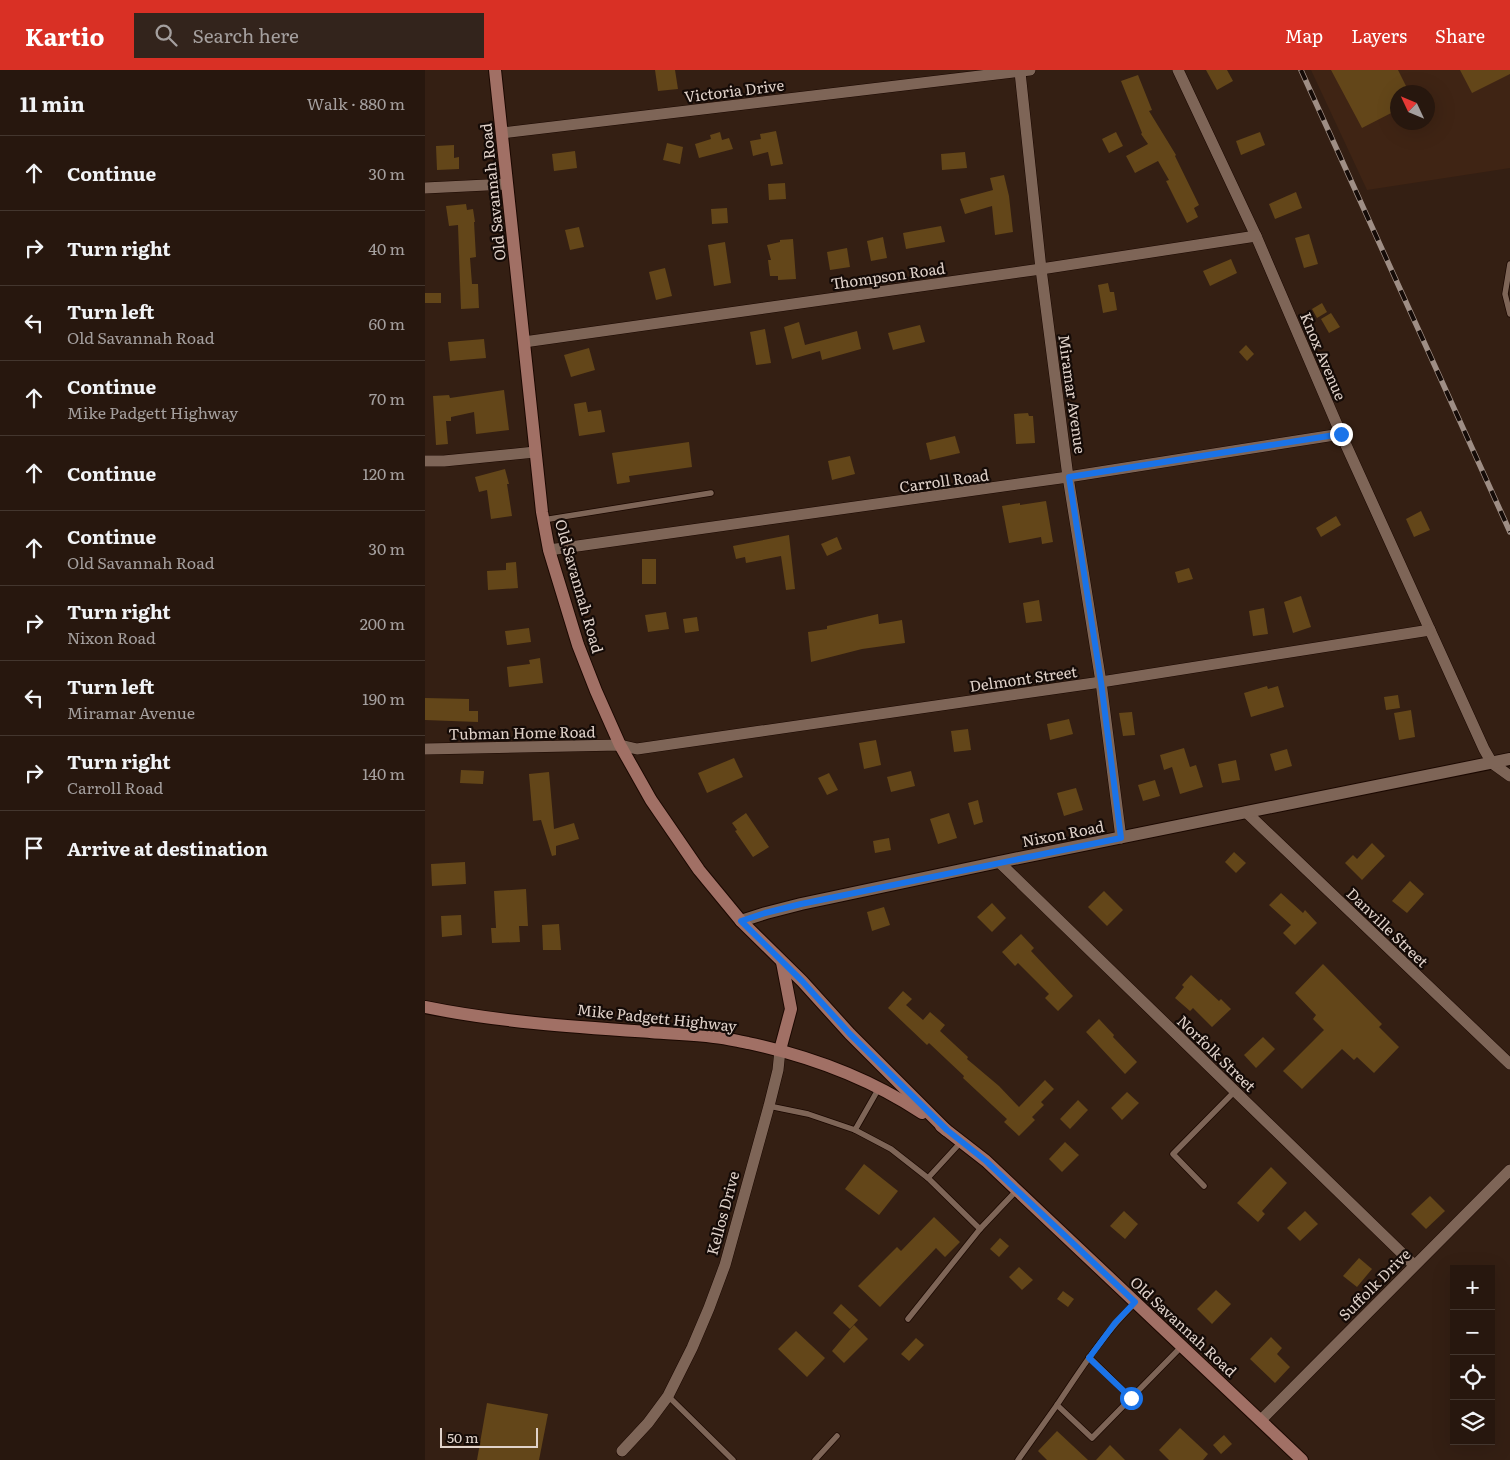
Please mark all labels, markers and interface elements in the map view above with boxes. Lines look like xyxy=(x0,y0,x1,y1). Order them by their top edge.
search box xyxy=(134,13,484,58)
text: Kartio xyxy=(25,18,104,53)
icon: search xyxy=(152,21,180,49)
text: Search here xyxy=(192,21,299,49)
text: Map xyxy=(1285,22,1323,49)
text: Layers xyxy=(1351,22,1407,49)
text: Share xyxy=(1435,22,1485,49)
street label: Victoria Drive xyxy=(683,72,786,108)
north arrow xyxy=(1390,85,1435,130)
text: 11 min xyxy=(20,87,85,118)
text: Walk · 880 m xyxy=(307,91,405,115)
street label: Old Savannah Road xyxy=(473,122,511,262)
icon: ahead xyxy=(20,159,48,187)
text: Continue xyxy=(67,159,156,187)
text: 30 m xyxy=(368,161,405,185)
icon: right xyxy=(20,234,48,262)
text: Turn right xyxy=(67,234,171,262)
text: 40 m xyxy=(368,236,405,260)
street label: Thompson Road xyxy=(829,256,947,294)
text: Turn left xyxy=(67,297,154,325)
street label: Knox Avenue xyxy=(1295,308,1353,404)
icon: left xyxy=(20,309,48,337)
text: 60 m xyxy=(368,311,405,335)
text: Old Savannah Road xyxy=(67,325,215,349)
street label: Miramar Avenue xyxy=(1053,333,1093,455)
text: Continue xyxy=(67,372,156,400)
icon: ahead xyxy=(20,384,48,412)
text: 70 m xyxy=(369,386,405,410)
text: Mike Padgett Highway xyxy=(67,400,238,424)
route end xyxy=(1330,423,1353,446)
icon: ahead xyxy=(20,459,48,487)
text: Continue xyxy=(67,459,156,487)
text: 120 m xyxy=(362,461,405,485)
street label: Carroll Road xyxy=(898,462,990,498)
street label: Old Savannah Road xyxy=(550,516,610,656)
text: Continue xyxy=(67,522,156,550)
icon: ahead xyxy=(20,534,48,562)
text: 30 m xyxy=(368,536,405,560)
text: Old Savannah Road xyxy=(67,550,215,574)
text: Turn right xyxy=(67,597,171,625)
icon: right xyxy=(20,609,48,637)
text: 200 m xyxy=(360,611,405,635)
text: Nixon Road xyxy=(67,625,156,649)
street label: Delmont Street xyxy=(968,659,1078,697)
text: Turn left xyxy=(67,672,154,700)
icon: left xyxy=(20,684,48,712)
text: 190 m xyxy=(362,686,405,710)
text: Miramar Avenue xyxy=(67,700,195,724)
street label: Tubman Home Road xyxy=(448,719,596,745)
text: Turn right xyxy=(67,747,171,775)
icon: right xyxy=(20,759,48,787)
text: 140 m xyxy=(362,761,405,785)
text: Carroll Road xyxy=(67,775,163,799)
street label: Nixon Road xyxy=(1020,814,1106,852)
icon: arrive xyxy=(20,834,48,862)
text: Arrive at destination xyxy=(67,834,268,862)
street label: Danville Street xyxy=(1342,882,1434,972)
street label: Mike Padgett Highway xyxy=(576,997,738,1037)
street label: Norfolk Street xyxy=(1172,1009,1262,1097)
street label: Kellos Drive xyxy=(700,1168,744,1258)
street label: Suffolk Drive xyxy=(1333,1242,1416,1325)
map controls xyxy=(1450,1265,1495,1445)
button: + xyxy=(1450,1265,1495,1310)
street label: Old Savannah Road xyxy=(1126,1270,1242,1382)
button: − xyxy=(1450,1310,1495,1355)
button: locate xyxy=(1450,1355,1495,1400)
route start xyxy=(1120,1387,1143,1410)
button: layers xyxy=(1450,1400,1495,1445)
scale bar xyxy=(440,1425,537,1448)
text: 50 m xyxy=(447,1427,479,1447)

